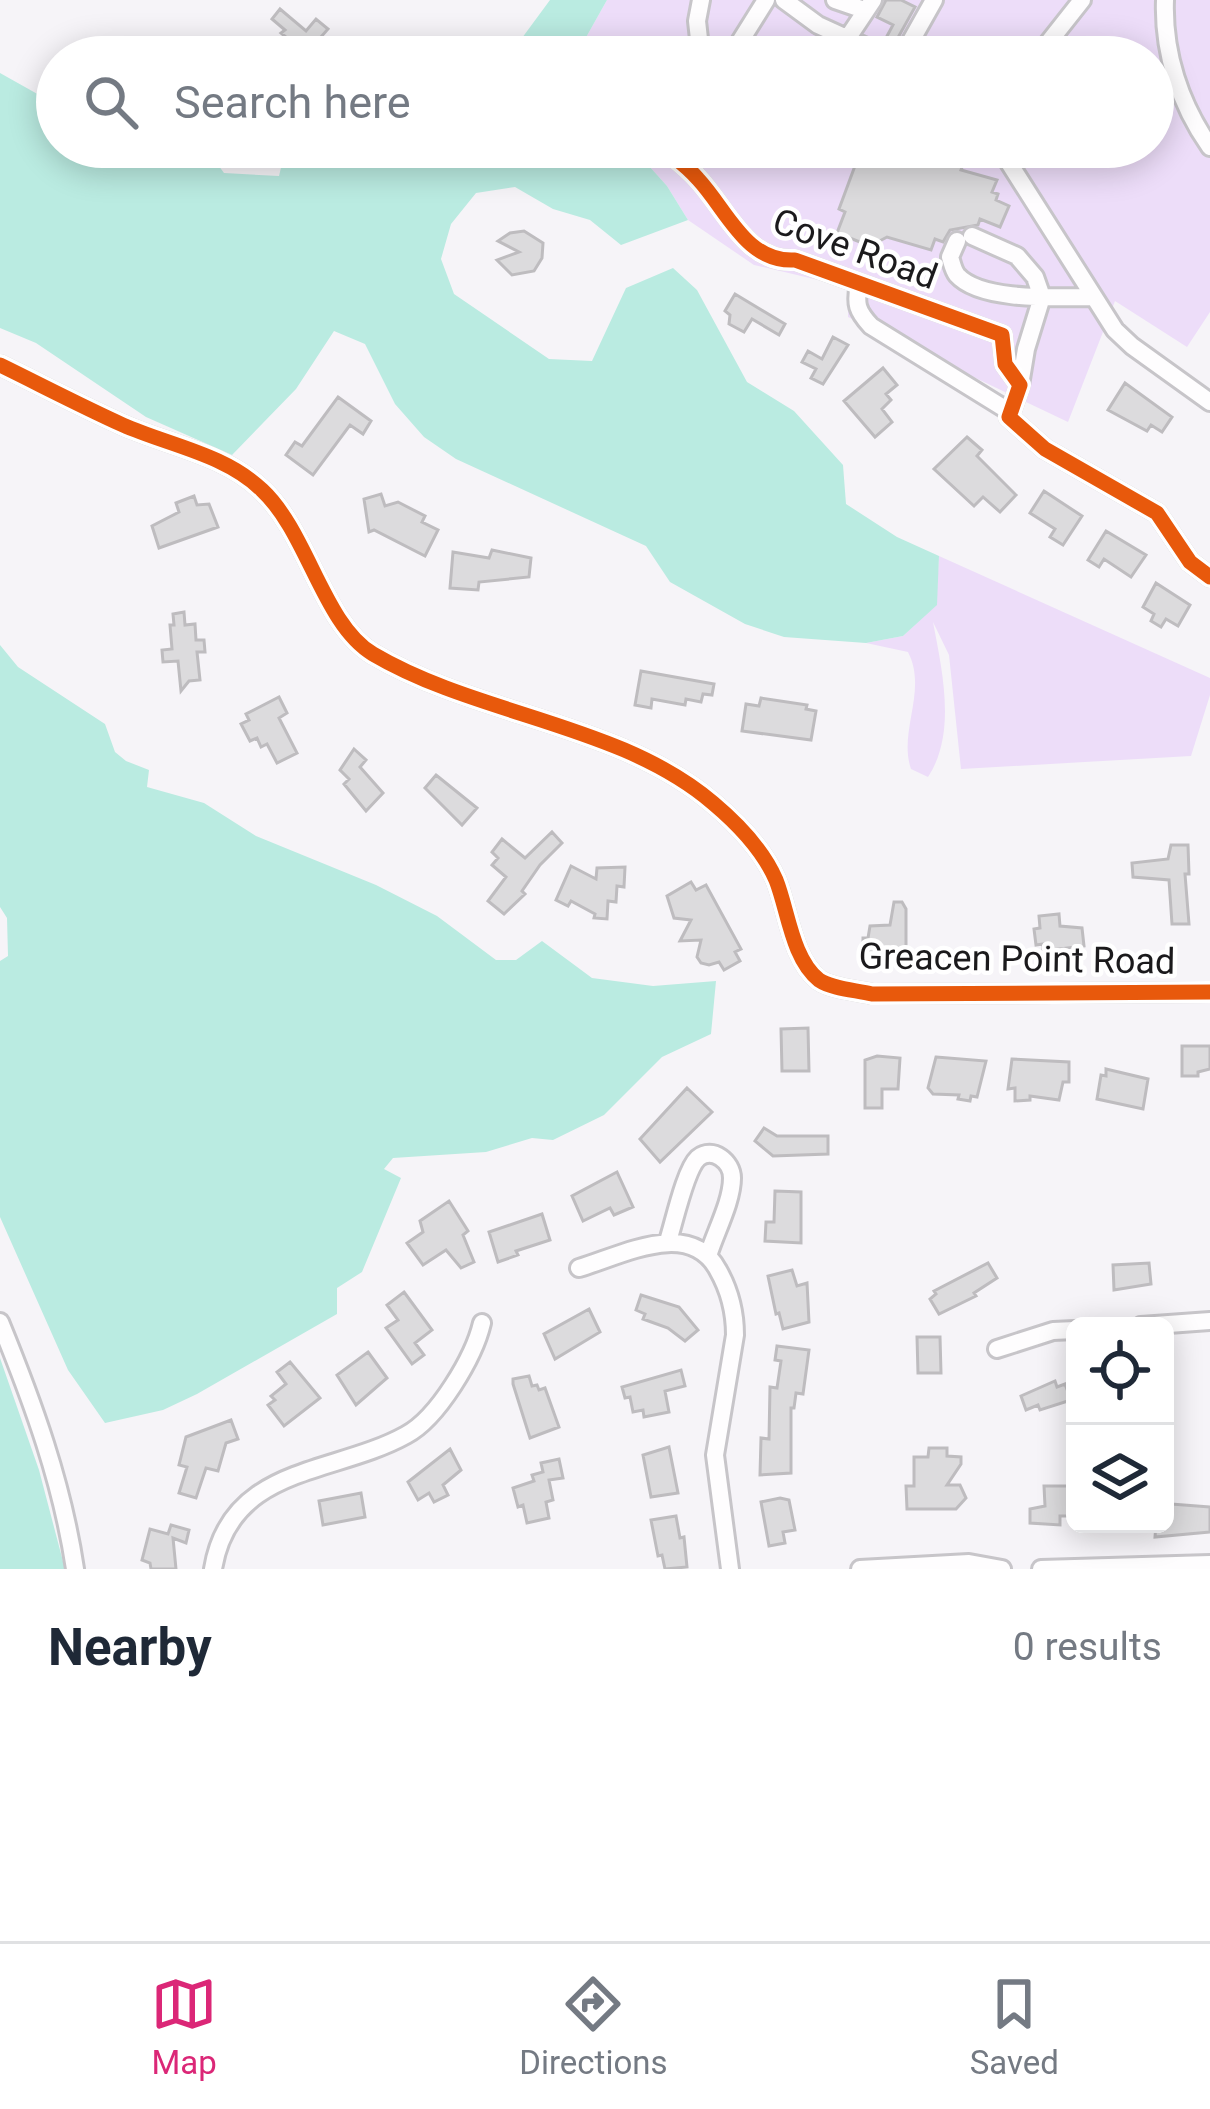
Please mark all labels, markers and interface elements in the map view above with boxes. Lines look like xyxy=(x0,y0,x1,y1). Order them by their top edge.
search box xyxy=(36,36,1174,168)
icon: search xyxy=(78,69,144,135)
text: Search here xyxy=(174,76,411,129)
street label: Cove Road xyxy=(767,200,943,298)
street label: Greacen Point Road xyxy=(858,935,1176,983)
map controls xyxy=(1066,1317,1174,1533)
button: locate xyxy=(1066,1317,1174,1425)
button: layers xyxy=(1066,1425,1174,1533)
text: Nearby xyxy=(48,1618,212,1677)
text: 0 results xyxy=(1013,1624,1162,1670)
tab: Map xyxy=(151,1971,217,2082)
tab: Directions xyxy=(519,1971,668,2082)
tab: Saved xyxy=(970,1971,1059,2082)

